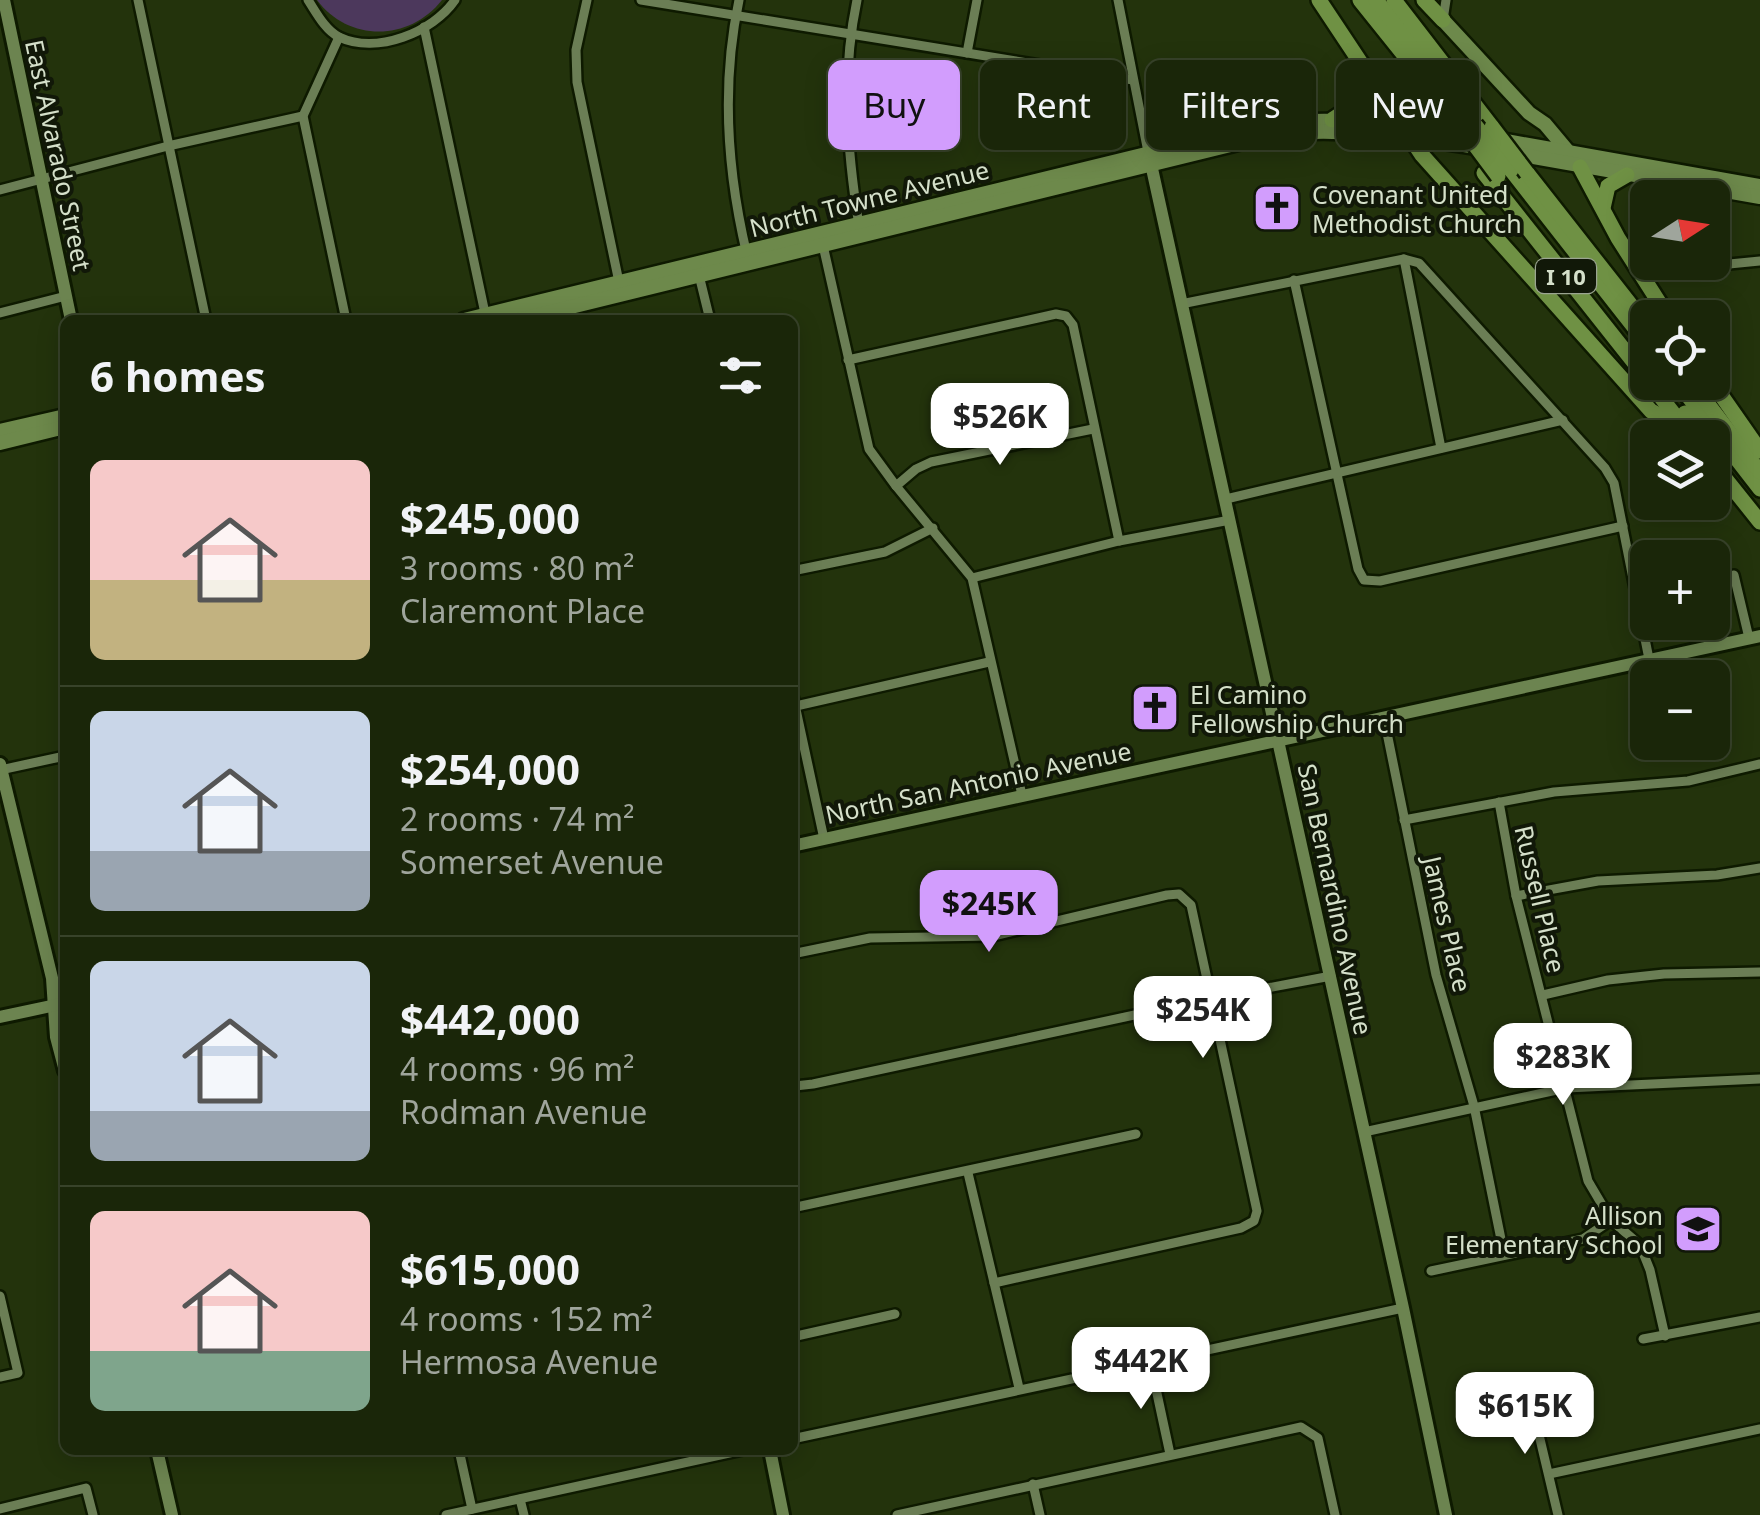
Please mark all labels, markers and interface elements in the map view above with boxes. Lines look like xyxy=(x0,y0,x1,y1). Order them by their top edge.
street label: East Alvarado Street xyxy=(18,36,100,274)
chip: Buy xyxy=(828,60,960,150)
chip: Rent xyxy=(980,60,1126,150)
chip: Filters xyxy=(1146,60,1316,150)
chip: New xyxy=(1336,60,1479,150)
street label: North Towne Avenue xyxy=(746,152,992,244)
place label: Covenant United Methodist Church xyxy=(1312,177,1522,240)
north arrow xyxy=(1630,180,1730,280)
map controls xyxy=(1630,180,1730,760)
church icon: Covenant United Methodist Church xyxy=(1251,182,1303,234)
road number: I 10 xyxy=(1536,259,1596,293)
button: locate xyxy=(1630,300,1730,400)
text: 6 homes xyxy=(90,347,266,404)
icon: filters xyxy=(713,348,768,403)
pin: $526K xyxy=(930,383,1070,468)
text: $526K xyxy=(953,394,1047,437)
button: layers xyxy=(1630,420,1730,520)
text: $245,000 xyxy=(400,489,580,546)
icon: home xyxy=(170,500,290,620)
button: + xyxy=(1630,540,1730,640)
text: 3 rooms · 80 m² xyxy=(400,546,634,589)
text: Claremont Place xyxy=(400,589,645,632)
button: − xyxy=(1630,660,1730,760)
place label: El Camino Fellowship Church xyxy=(1190,677,1404,740)
church icon: El Camino Fellowship Church xyxy=(1129,682,1181,734)
street label: North San Antonio Avenue xyxy=(822,733,1134,831)
text: $254,000 xyxy=(400,740,580,797)
icon: home xyxy=(170,751,290,871)
street label: San Bernardino Avenue xyxy=(1291,760,1381,1038)
text: 2 rooms · 74 m² xyxy=(400,797,634,840)
street label: Russell Place xyxy=(1508,822,1574,976)
text: Somerset Avenue xyxy=(400,840,664,883)
street label: James Place xyxy=(1415,851,1480,995)
pin: $245K xyxy=(919,870,1059,955)
text: $245K xyxy=(942,881,1036,924)
pin: $254K xyxy=(1133,976,1273,1061)
text: $254K xyxy=(1156,987,1250,1030)
text: $442,000 xyxy=(400,990,580,1047)
icon: home xyxy=(170,1001,290,1121)
pin: $283K xyxy=(1493,1023,1633,1108)
text: $283K xyxy=(1516,1034,1610,1077)
text: 4 rooms · 96 m² xyxy=(400,1047,634,1090)
text: Rodman Avenue xyxy=(400,1090,647,1133)
place label: Allison Elementary School xyxy=(1445,1198,1663,1261)
school or university icon: Allison Elementary School xyxy=(1672,1203,1724,1255)
text: $615,000 xyxy=(400,1240,580,1297)
icon: home xyxy=(170,1251,290,1371)
text: 4 rooms · 152 m² xyxy=(400,1297,653,1340)
pin: $442K xyxy=(1071,1327,1211,1412)
text: $442K xyxy=(1094,1338,1188,1381)
text: Hermosa Avenue xyxy=(400,1340,658,1383)
pin: $615K xyxy=(1455,1372,1595,1457)
text: $615K xyxy=(1478,1383,1572,1426)

